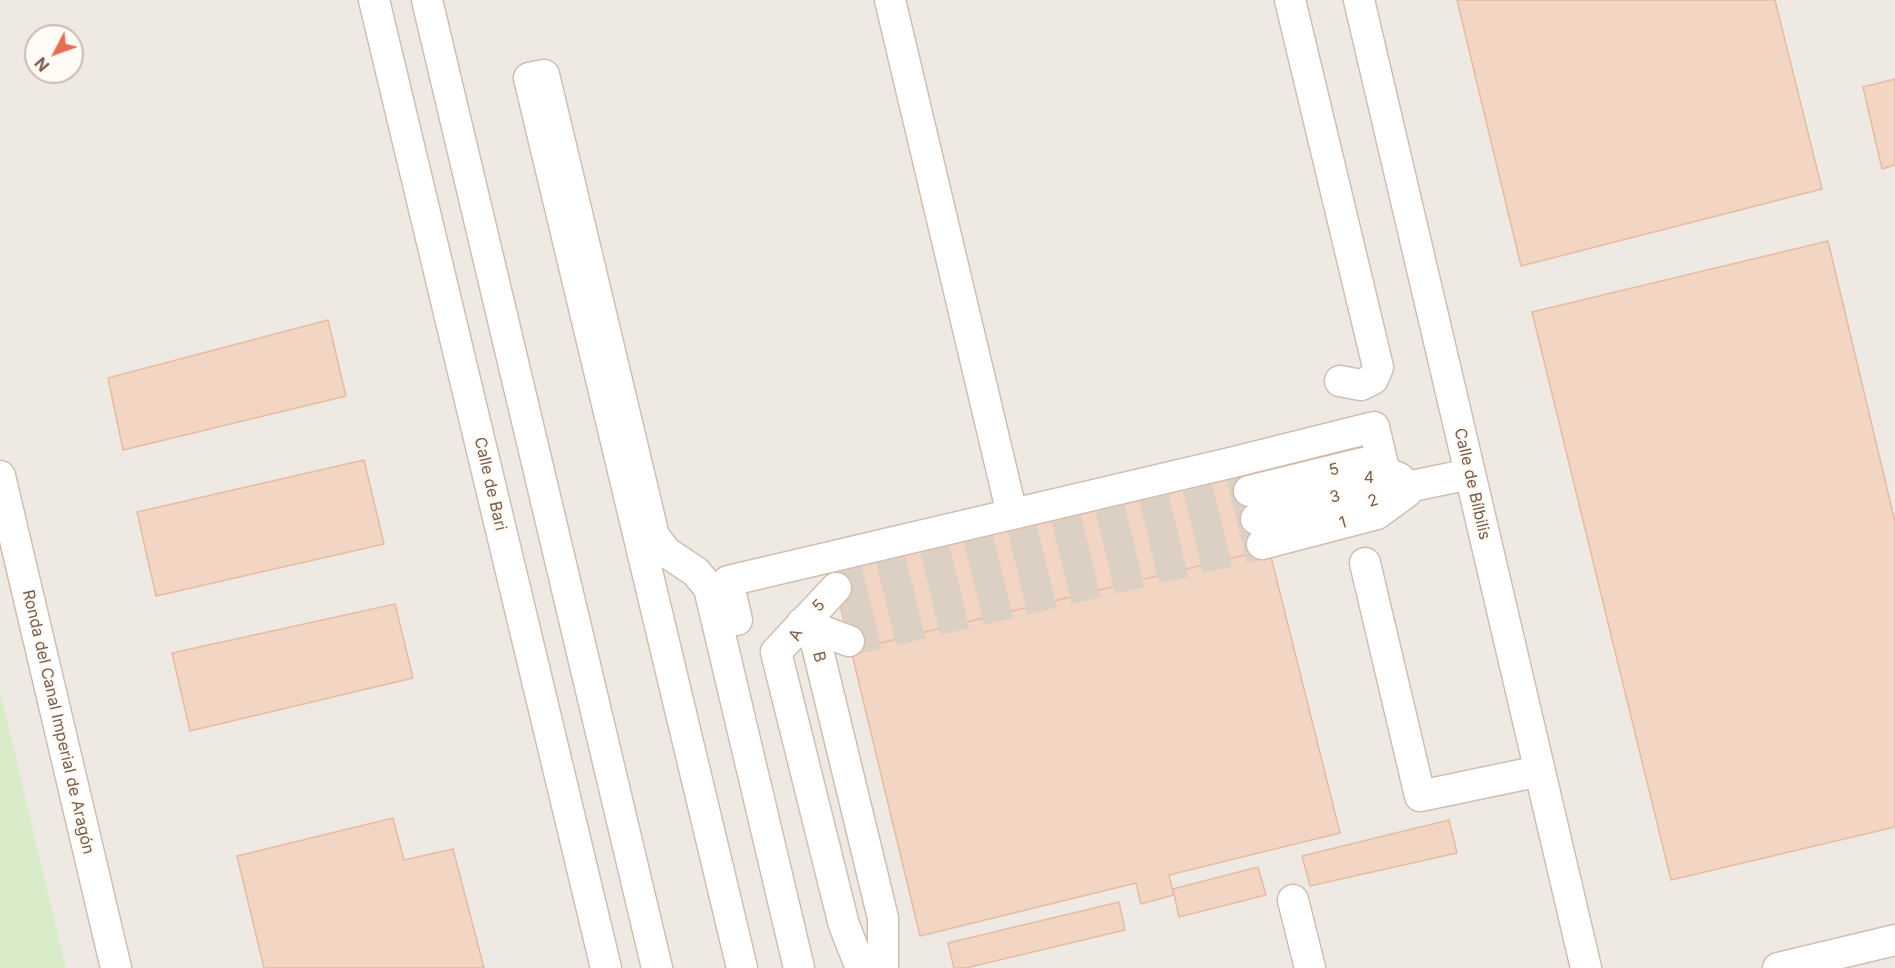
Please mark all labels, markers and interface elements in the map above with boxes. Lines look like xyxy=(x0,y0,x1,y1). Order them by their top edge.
north arrow xyxy=(24,24,84,84)
text: N xyxy=(30,53,53,76)
street label: Calle de Bílbilis xyxy=(1450,426,1494,542)
street label: Calle de Bari xyxy=(470,435,510,533)
street label: 5 xyxy=(1327,460,1341,480)
street label: 4 xyxy=(1364,468,1374,488)
street label: 3 xyxy=(1328,486,1342,508)
street label: 2 xyxy=(1366,490,1380,512)
street label: 1 xyxy=(1337,513,1349,533)
street label: Ronda del Canal Imperial de Aragón xyxy=(18,588,98,856)
street label: 5 xyxy=(809,596,829,616)
street label: A xyxy=(785,626,807,644)
street label: B xyxy=(808,650,830,664)

